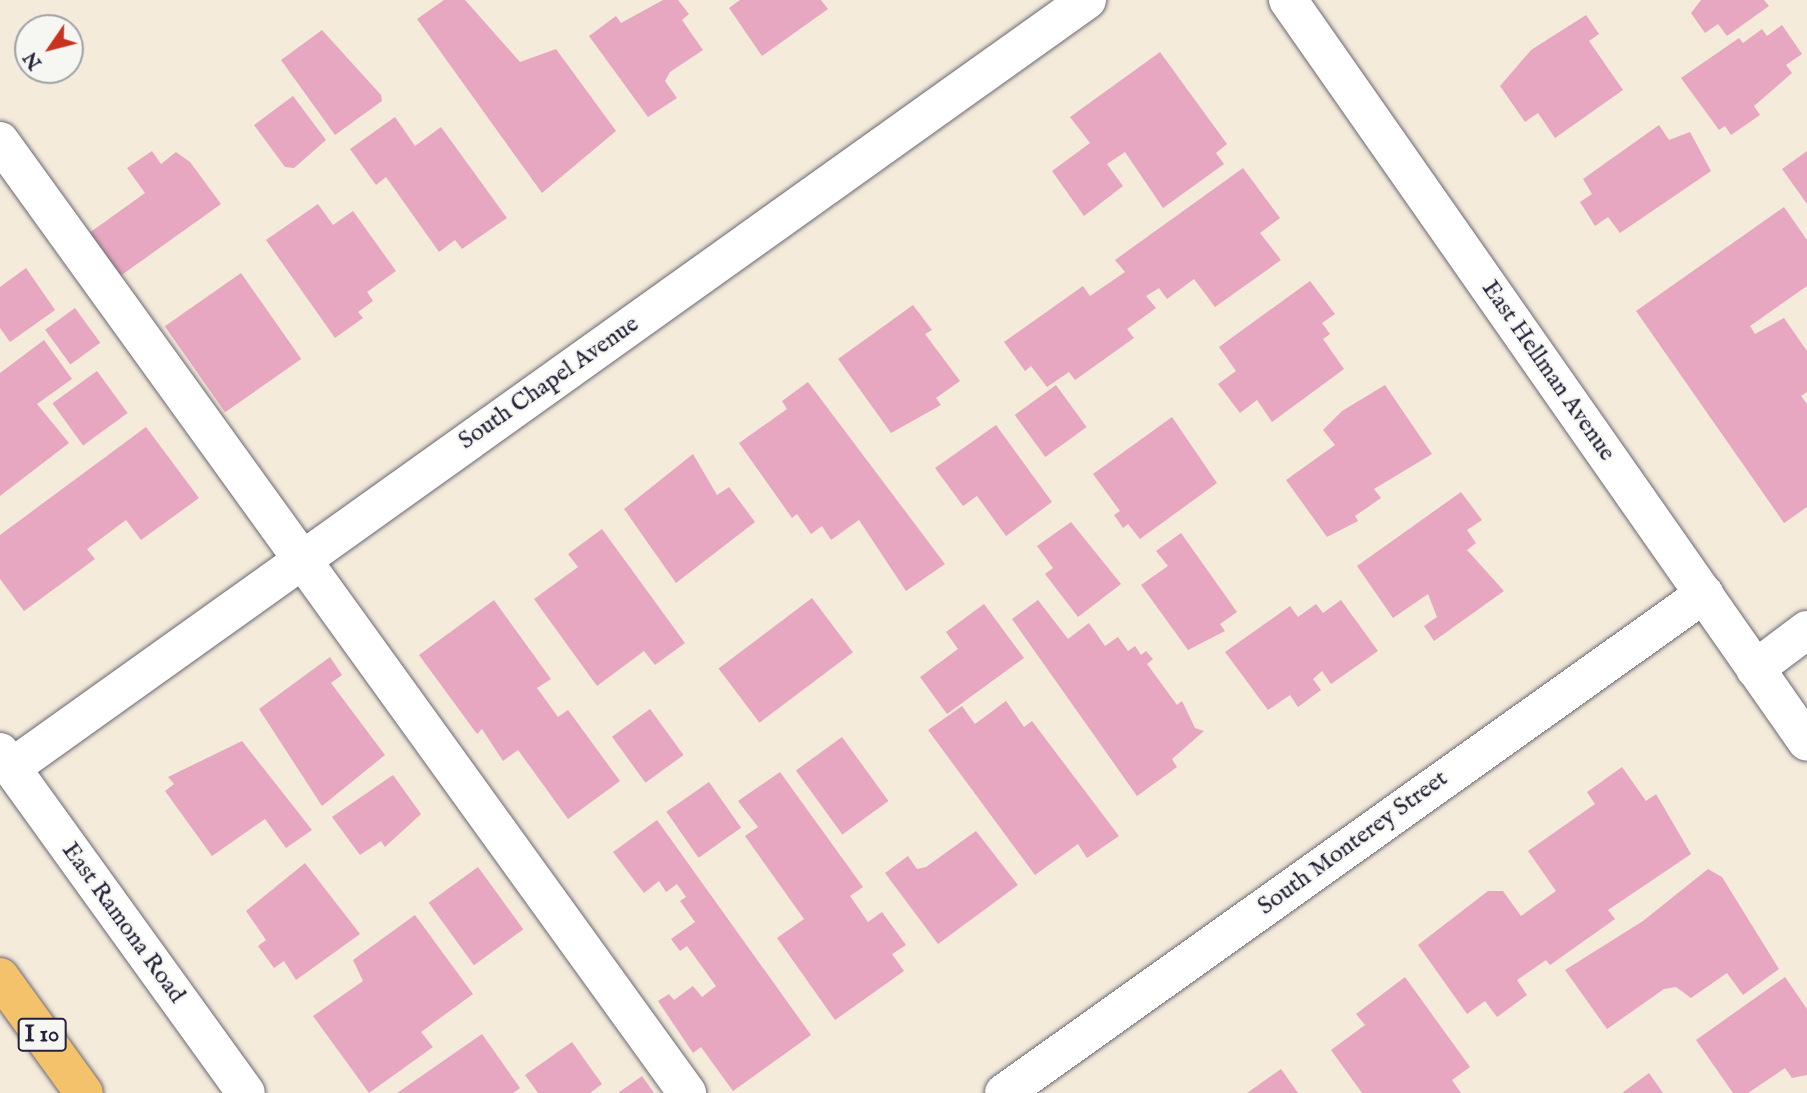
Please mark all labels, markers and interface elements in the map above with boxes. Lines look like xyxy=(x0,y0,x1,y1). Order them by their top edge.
north arrow xyxy=(14,14,84,84)
text: N xyxy=(19,46,48,74)
street label: East Hellman Avenue xyxy=(1475,275,1621,467)
street label: South Chapel Avenue xyxy=(453,310,645,456)
street label: South Monterey Street xyxy=(1253,764,1453,922)
street label: East Ramona Road xyxy=(55,837,191,1009)
road number: I 10 xyxy=(18,1016,66,1054)

